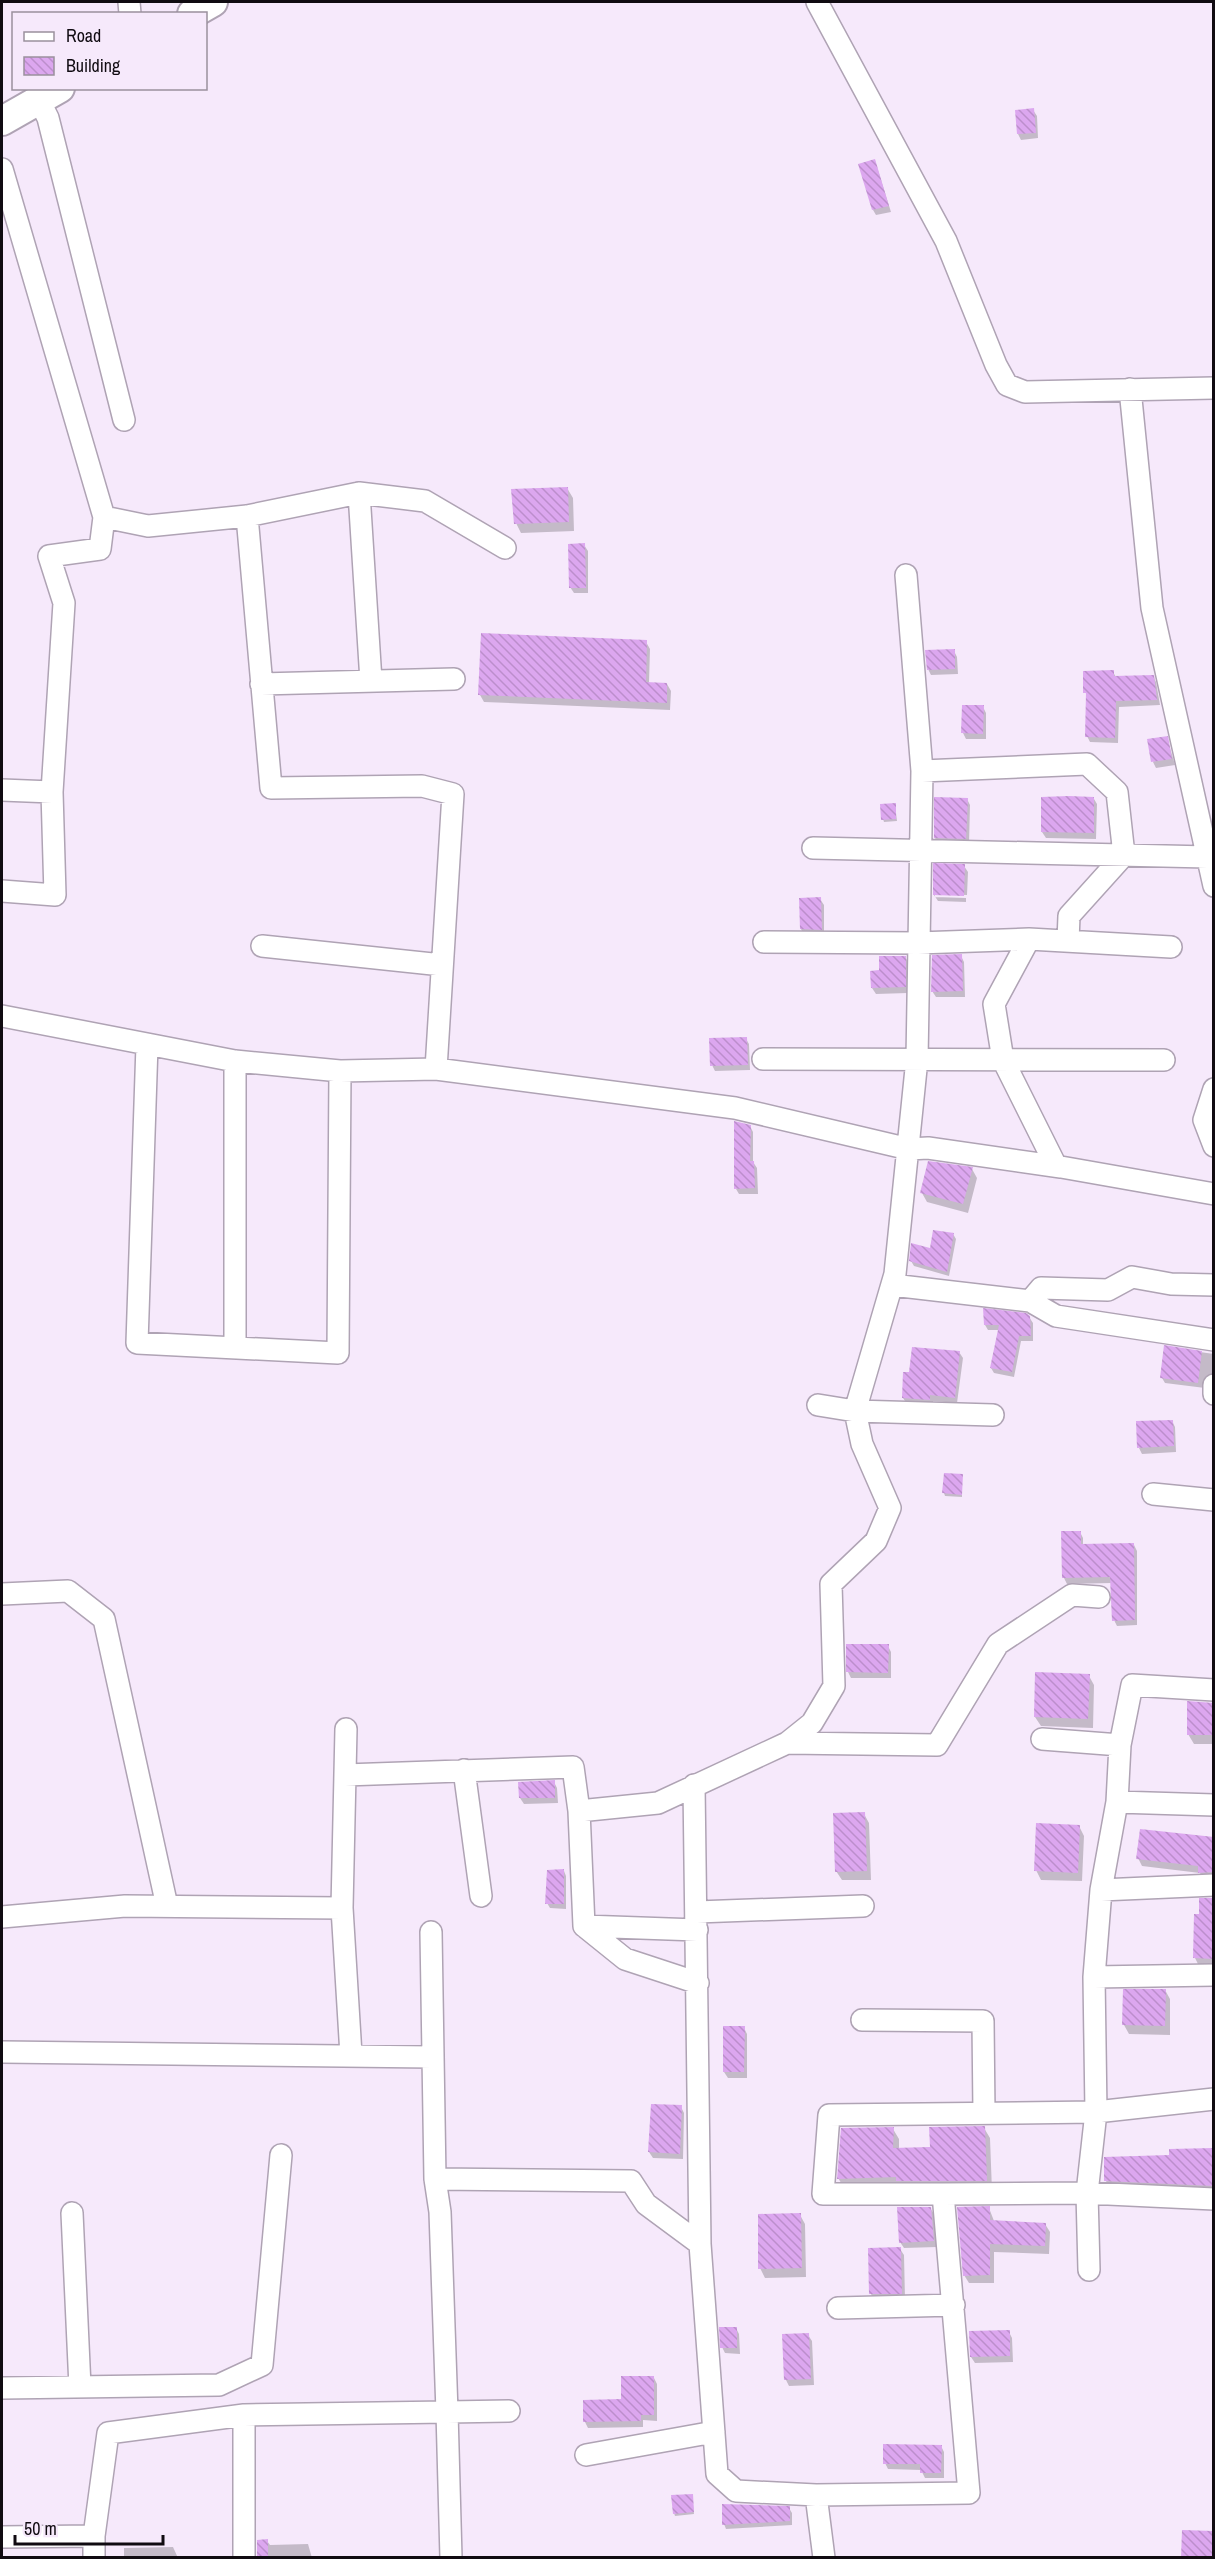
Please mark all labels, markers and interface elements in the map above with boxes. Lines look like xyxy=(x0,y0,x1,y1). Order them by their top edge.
legend xyxy=(12,12,207,90)
text: Road xyxy=(66,23,101,48)
text: Building xyxy=(66,53,121,78)
scale bar xyxy=(15,2508,164,2546)
text: 50 m xyxy=(24,2516,57,2541)

